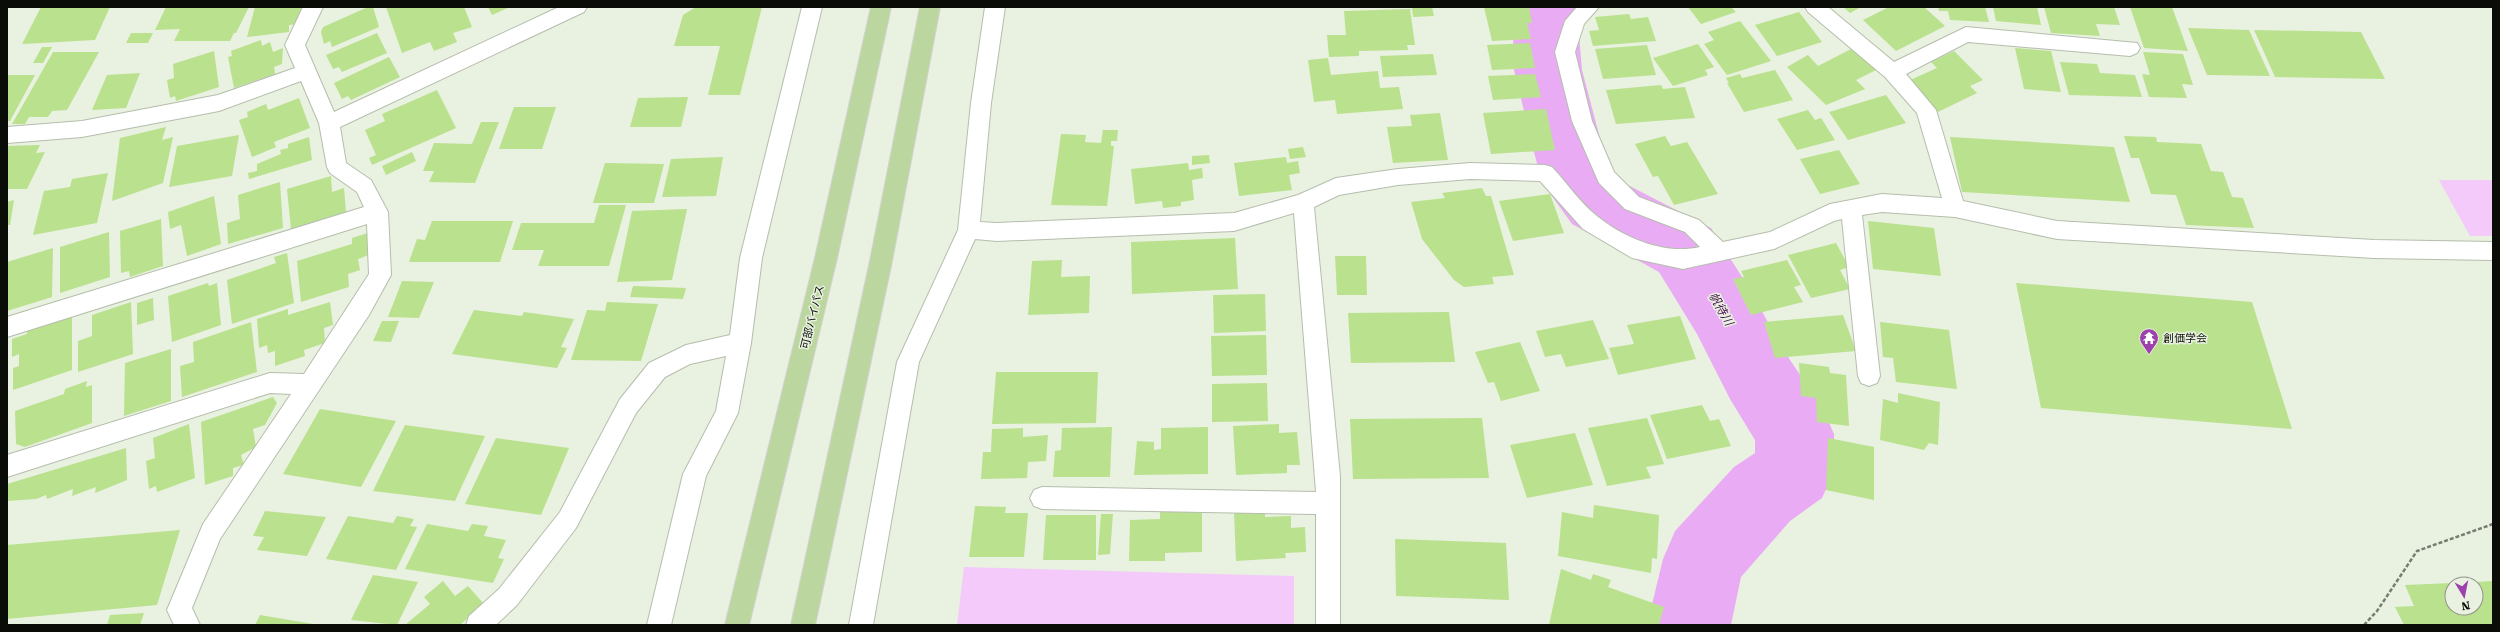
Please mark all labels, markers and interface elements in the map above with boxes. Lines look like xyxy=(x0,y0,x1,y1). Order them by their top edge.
street label: 可部バイパス xyxy=(798,284,827,351)
water label: 帆待川 xyxy=(1706,290,1737,330)
temple icon: 創価学会 xyxy=(2138,327,2160,355)
place label: 創価学会 xyxy=(2163,332,2207,345)
north arrow xyxy=(2444,576,2484,616)
text: N xyxy=(2460,598,2471,613)

